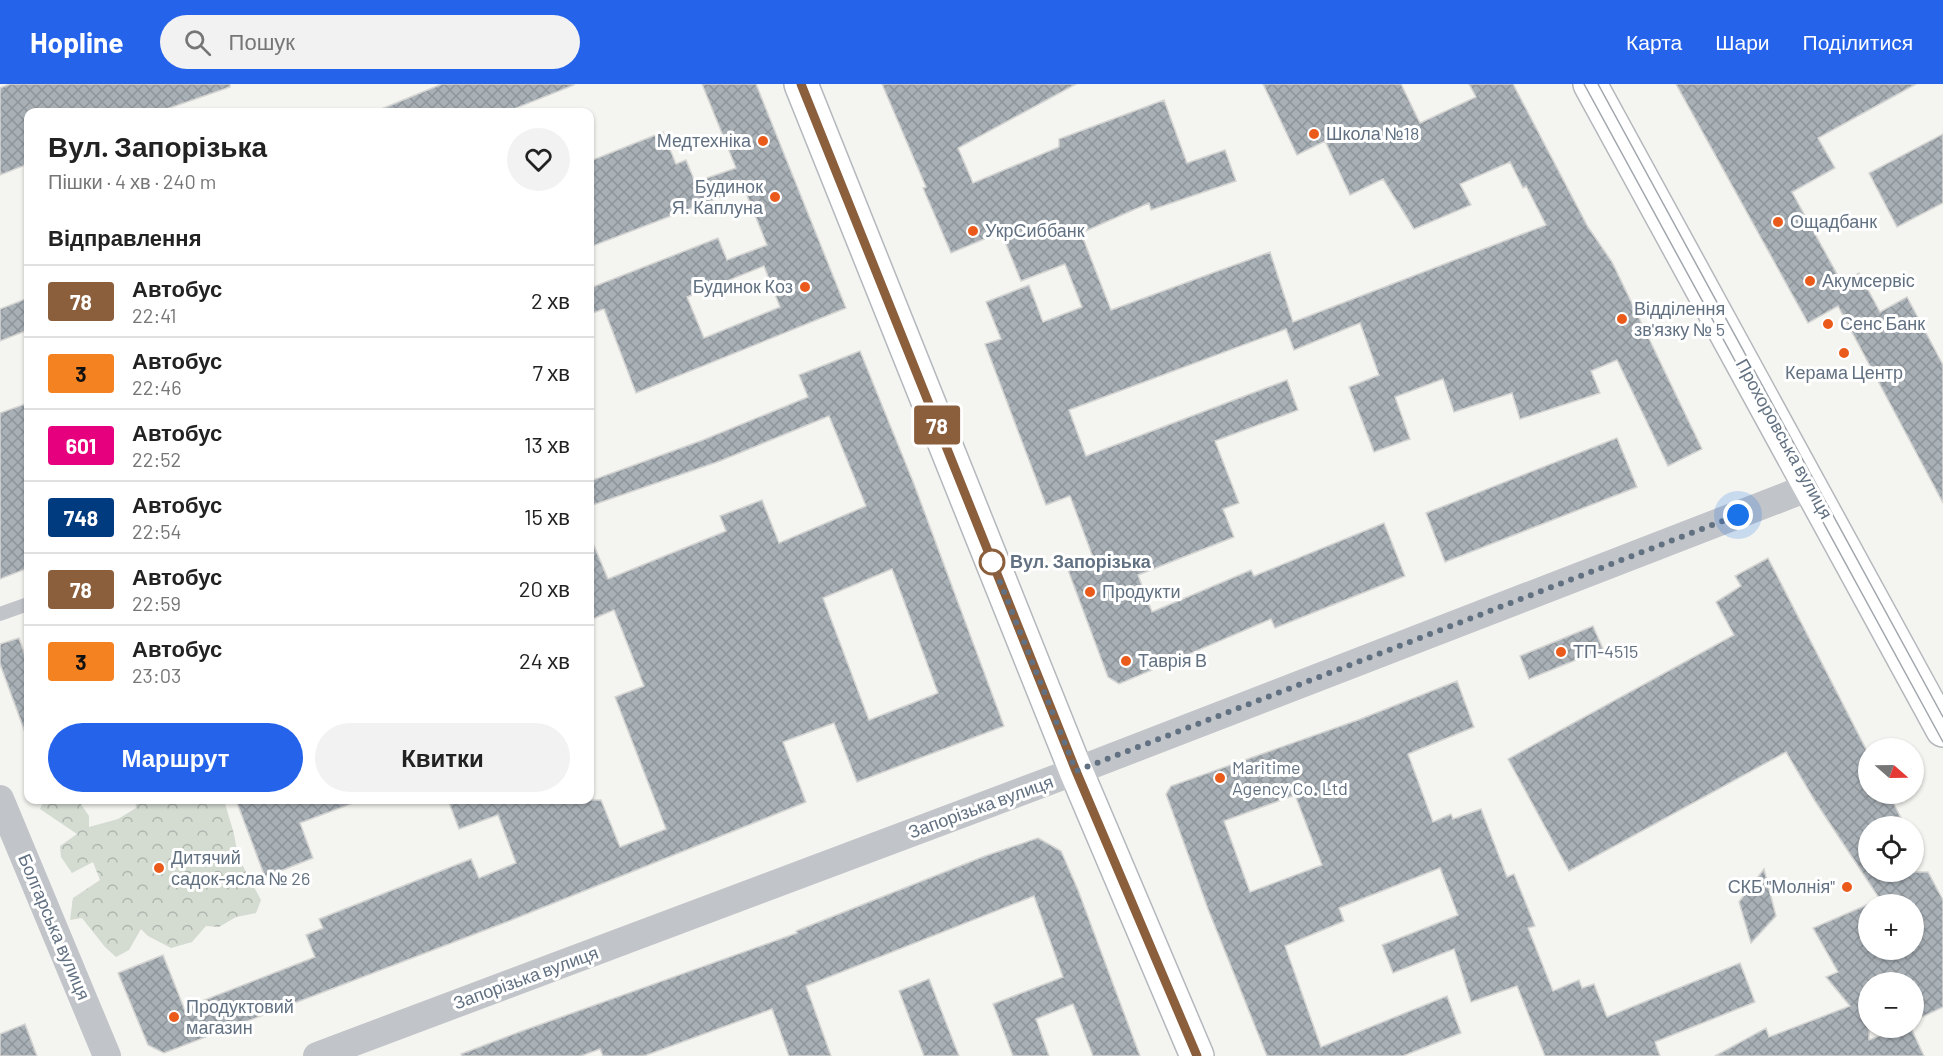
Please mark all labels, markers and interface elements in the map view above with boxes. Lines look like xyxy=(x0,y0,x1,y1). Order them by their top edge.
search box xyxy=(160,15,580,69)
text: Hopline xyxy=(30,25,124,59)
icon: search xyxy=(181,26,214,59)
text: Пошук xyxy=(229,28,295,54)
text: Карта xyxy=(1626,29,1682,54)
text: Шари xyxy=(1715,29,1770,54)
text: Поділитися xyxy=(1803,29,1913,54)
place label: Школа №18 xyxy=(1326,122,1419,144)
marker: Школа №18 xyxy=(1307,127,1321,141)
button: heart xyxy=(507,128,570,191)
text: Вул. Запорізька xyxy=(48,129,267,163)
place label: Медтехніка xyxy=(657,129,752,151)
marker: Медтехніка xyxy=(756,134,770,148)
text: Пішки · 4 хв · 240 m xyxy=(48,169,216,193)
place label: Будинок Я. Каплуна xyxy=(672,175,764,218)
marker: Будинок Я. Каплуна xyxy=(768,190,782,204)
place label: Ощадбанк xyxy=(1790,210,1877,232)
marker: Ощадбанк xyxy=(1771,215,1785,229)
place label: УкрСиббанк xyxy=(985,219,1085,241)
text: Відправлення xyxy=(48,224,202,250)
marker: УкрСиббанк xyxy=(966,224,980,238)
place label: Акумсервіс xyxy=(1822,269,1915,291)
marker: Акумсервіс xyxy=(1803,274,1817,288)
text: Автобус xyxy=(132,275,222,301)
place label: Будинок Коз xyxy=(693,275,793,297)
marker: Будинок Коз xyxy=(798,280,812,294)
text: 2 хв xyxy=(531,287,570,313)
text: 78 xyxy=(70,289,92,314)
place label: Відділення зв'язку № 5 xyxy=(1634,297,1725,340)
text: 22:41 xyxy=(132,303,176,327)
marker: Відділення зв'язку № 5 xyxy=(1615,312,1629,326)
place label: Сенс Банк xyxy=(1840,312,1925,334)
marker: Сенс Банк xyxy=(1821,317,1835,331)
marker: Керама Центр xyxy=(1837,346,1851,360)
text: Автобус xyxy=(132,347,222,373)
street label: Прохоровська вулиця xyxy=(1732,355,1838,522)
text: 7 хв xyxy=(533,359,570,385)
text: 3 xyxy=(75,361,87,386)
place label: Керама Центр xyxy=(1785,361,1903,383)
text: 22:46 xyxy=(132,375,182,399)
line badge: 78 xyxy=(910,406,964,444)
text: 78 xyxy=(926,413,948,438)
text: Автобус xyxy=(132,419,222,445)
text: 13 хв xyxy=(524,431,570,457)
text: 601 xyxy=(66,433,96,458)
text: 22:52 xyxy=(132,447,181,471)
text: Автобус xyxy=(132,491,222,517)
your location xyxy=(1723,500,1753,530)
text: 15 хв xyxy=(524,503,570,529)
text: 748 xyxy=(64,505,98,530)
text: 22:54 xyxy=(132,519,182,543)
marker: Вул. Запорізька xyxy=(979,549,1005,575)
place label: Вул. Запорізька xyxy=(1010,550,1152,572)
text: Автобус xyxy=(132,563,222,589)
text: 20 хв xyxy=(519,575,570,601)
text: 78 xyxy=(70,577,92,602)
place label: Продукти xyxy=(1102,580,1180,602)
marker: Продукти xyxy=(1083,585,1097,599)
text: 22:59 xyxy=(132,591,181,615)
text: Автобус xyxy=(132,635,222,661)
place label: ТП-4515 xyxy=(1573,640,1638,662)
marker: ТП-4515 xyxy=(1554,645,1568,659)
text: 24 хв xyxy=(519,647,570,673)
text: 3 xyxy=(75,649,87,674)
place label: Таврія В xyxy=(1138,649,1207,671)
marker: Таврія В xyxy=(1119,654,1133,668)
text: 23:03 xyxy=(132,663,181,687)
button: Маршрут xyxy=(48,723,303,792)
button: Квитки xyxy=(315,723,570,792)
north arrow xyxy=(1858,738,1924,804)
map controls xyxy=(1858,738,1924,1038)
place label: Maritime Agency Co. Ltd xyxy=(1232,756,1348,799)
street label: Запорізька вулиця xyxy=(905,770,1056,842)
marker: Maritime Agency Co. Ltd xyxy=(1213,771,1227,785)
button: locate xyxy=(1858,816,1924,882)
place label: Дитячий садок-ясла № 26 xyxy=(171,846,310,889)
street label: Болгарська вулиця xyxy=(14,850,96,1003)
marker: Дитячий садок-ясла № 26 xyxy=(152,861,166,875)
place label: СКБ "Молнія" xyxy=(1728,875,1835,897)
marker: СКБ "Молнія" xyxy=(1840,880,1854,894)
button: + xyxy=(1858,894,1924,960)
street label: Запорізька вулиця xyxy=(450,941,601,1013)
button: − xyxy=(1858,972,1924,1038)
place label: Продуктовий магазин xyxy=(186,995,294,1038)
marker: Продуктовий магазин xyxy=(167,1010,181,1024)

